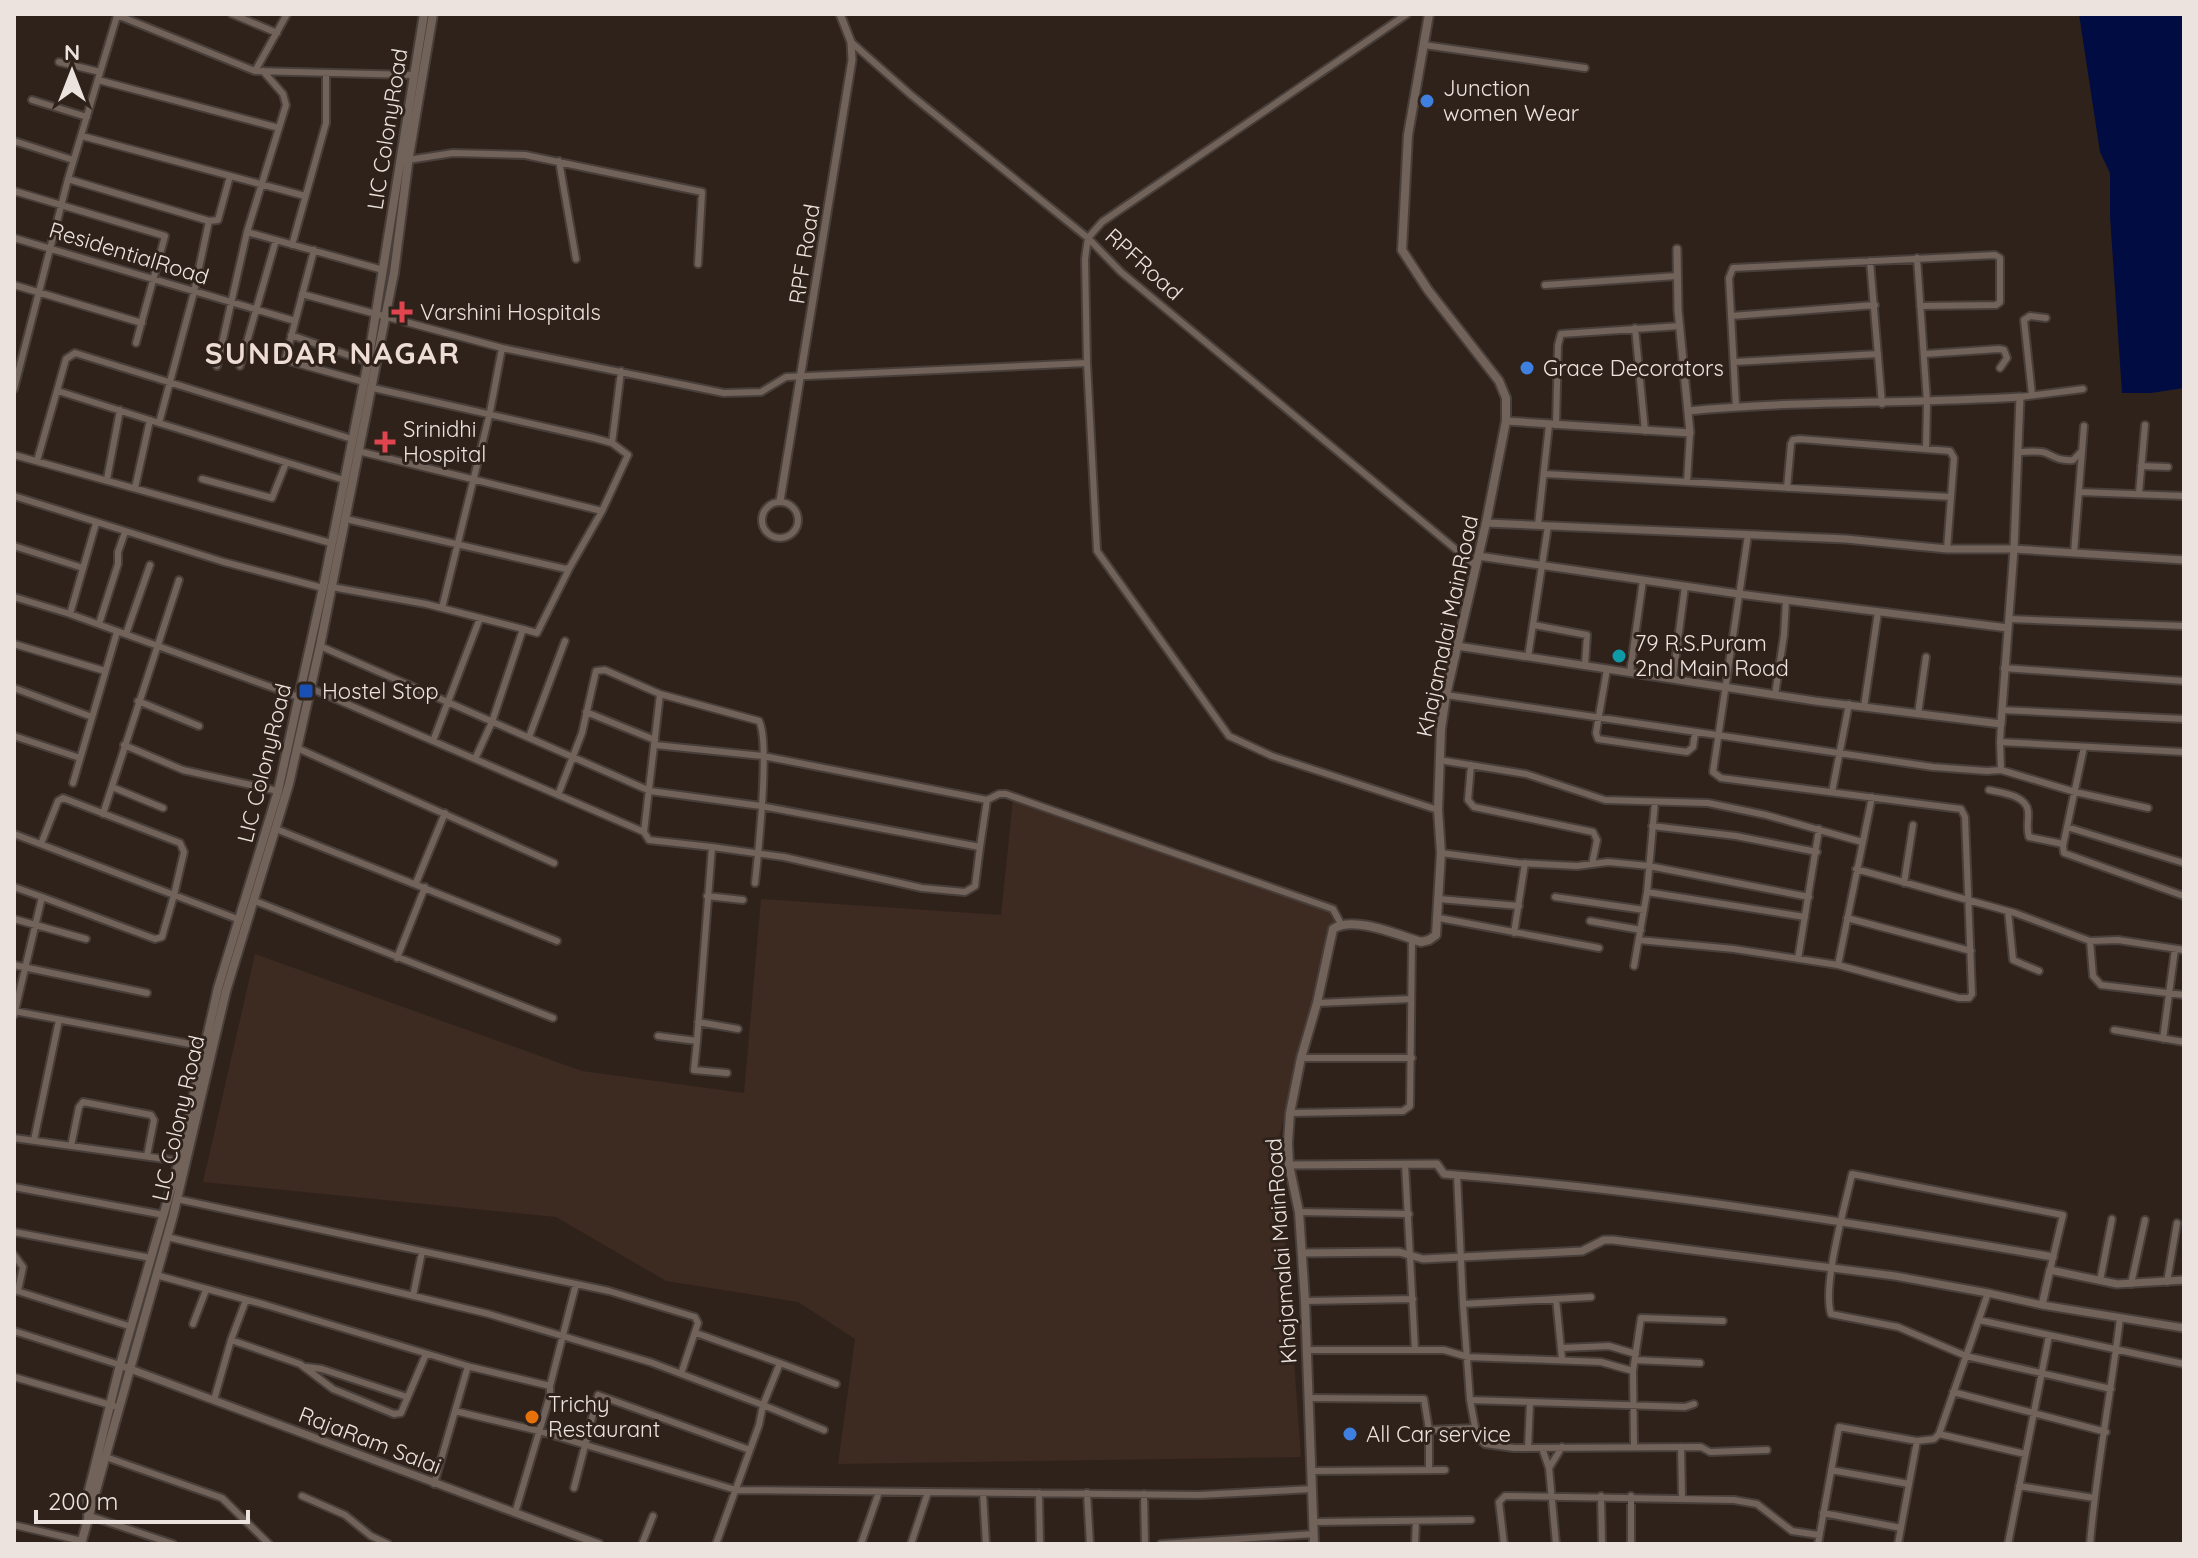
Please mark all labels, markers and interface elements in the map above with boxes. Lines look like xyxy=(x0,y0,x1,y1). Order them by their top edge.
north arrow xyxy=(32,32,112,112)
text: N xyxy=(64,38,80,66)
street label: LIC ColonyRoad xyxy=(360,46,414,212)
place label: Junction women Wear xyxy=(1443,74,1580,127)
marker: Junction women Wear xyxy=(1418,92,1436,110)
street label: RPF Road xyxy=(782,202,826,306)
street label: ResidentialRoad xyxy=(46,215,212,291)
street label: RPFRoad xyxy=(1099,222,1189,306)
place label: Varshini Hospitals xyxy=(420,298,601,326)
marker: Varshini Hospitals xyxy=(391,301,413,323)
district label: SUNDAR NAGAR xyxy=(205,334,461,372)
place label: Grace Decorators xyxy=(1543,354,1724,382)
marker: Grace Decorators xyxy=(1518,359,1536,377)
place label: Srinidhi Hospital xyxy=(403,415,486,468)
marker: Srinidhi Hospital xyxy=(374,431,396,453)
street label: Khajamalai MainRoad xyxy=(1410,513,1484,739)
place label: 79 R.S.Puram 2nd Main Road xyxy=(1635,629,1789,682)
marker: 79 R.S.Puram 2nd Main Road xyxy=(1610,647,1628,665)
place label: Hostel Stop xyxy=(322,677,439,705)
street label: LIC ColonyRoad xyxy=(231,681,297,845)
marker: Hostel Stop xyxy=(297,682,315,700)
street label: LIC Colony Road xyxy=(145,1032,211,1204)
street label: Khajamalai MainRoad xyxy=(1259,1137,1303,1365)
place label: Trichy Restaurant xyxy=(548,1390,660,1443)
street label: RajaRam Salai xyxy=(295,1400,445,1480)
marker: Trichy Restaurant xyxy=(523,1408,541,1426)
place label: All Car service xyxy=(1366,1420,1511,1448)
marker: All Car service xyxy=(1341,1425,1359,1443)
scale bar xyxy=(36,1474,248,1524)
text: 200 m xyxy=(48,1486,118,1516)

